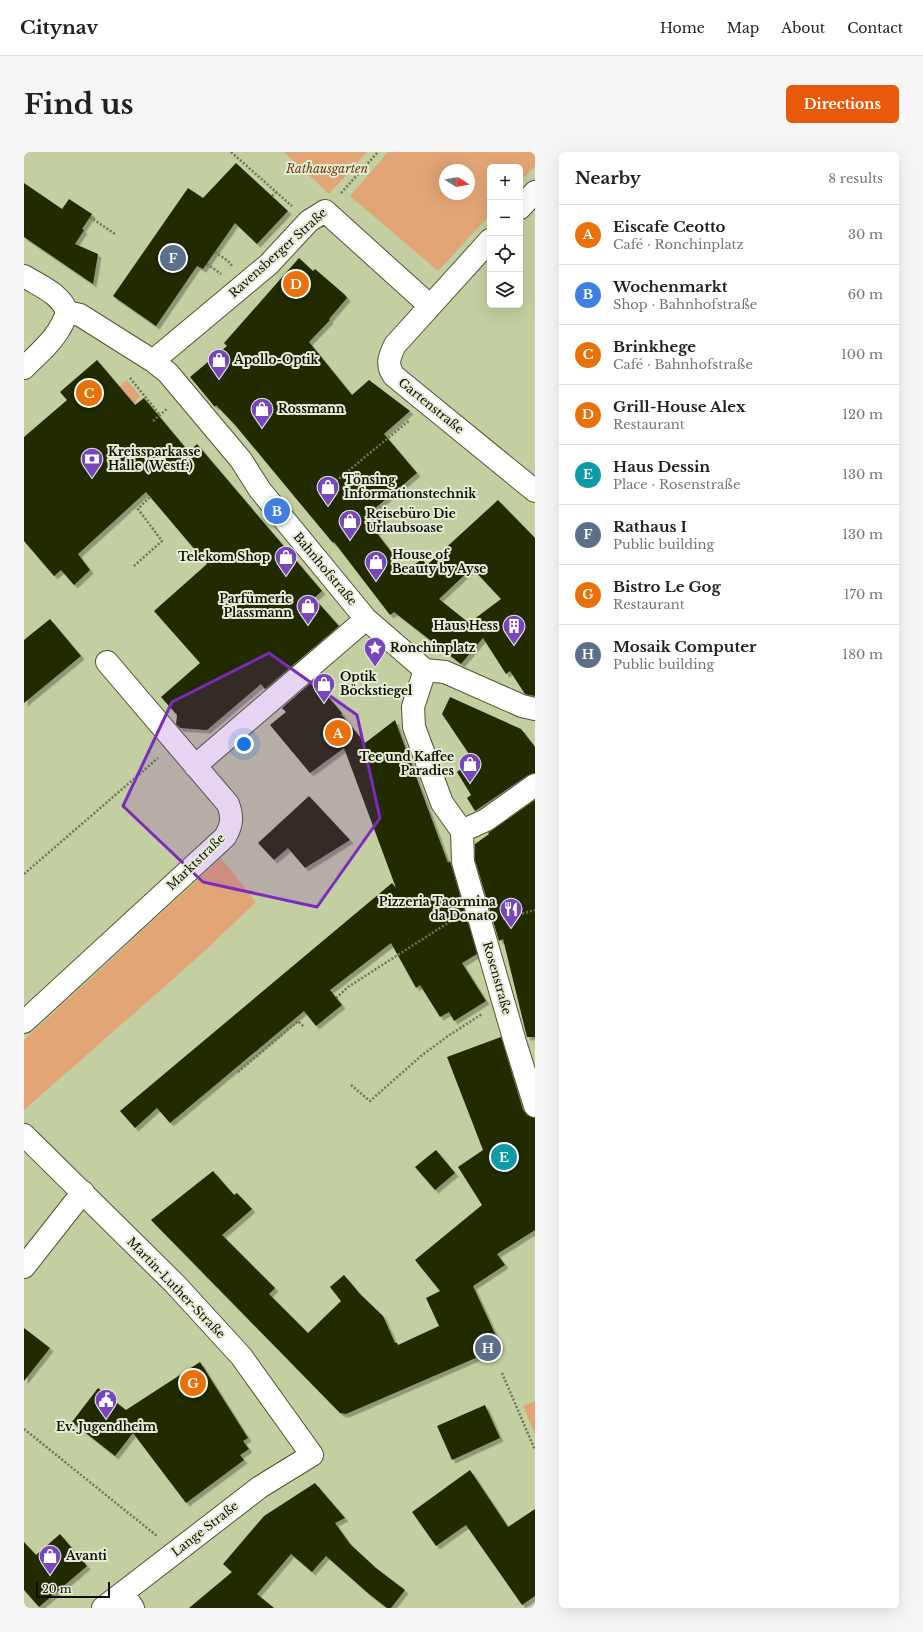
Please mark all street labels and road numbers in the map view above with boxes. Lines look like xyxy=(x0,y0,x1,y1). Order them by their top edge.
street label: Ravensberger Straße xyxy=(226,205,330,301)
street label: Gartenstraße xyxy=(396,375,467,437)
street label: Bahnhofstraße xyxy=(290,529,360,608)
street label: Marktstraße xyxy=(164,830,228,893)
street label: Rosenstraße xyxy=(480,940,515,1016)
street label: Martin-Luther-Straße xyxy=(124,1234,229,1341)
street label: Lange Straße xyxy=(168,1498,241,1559)

